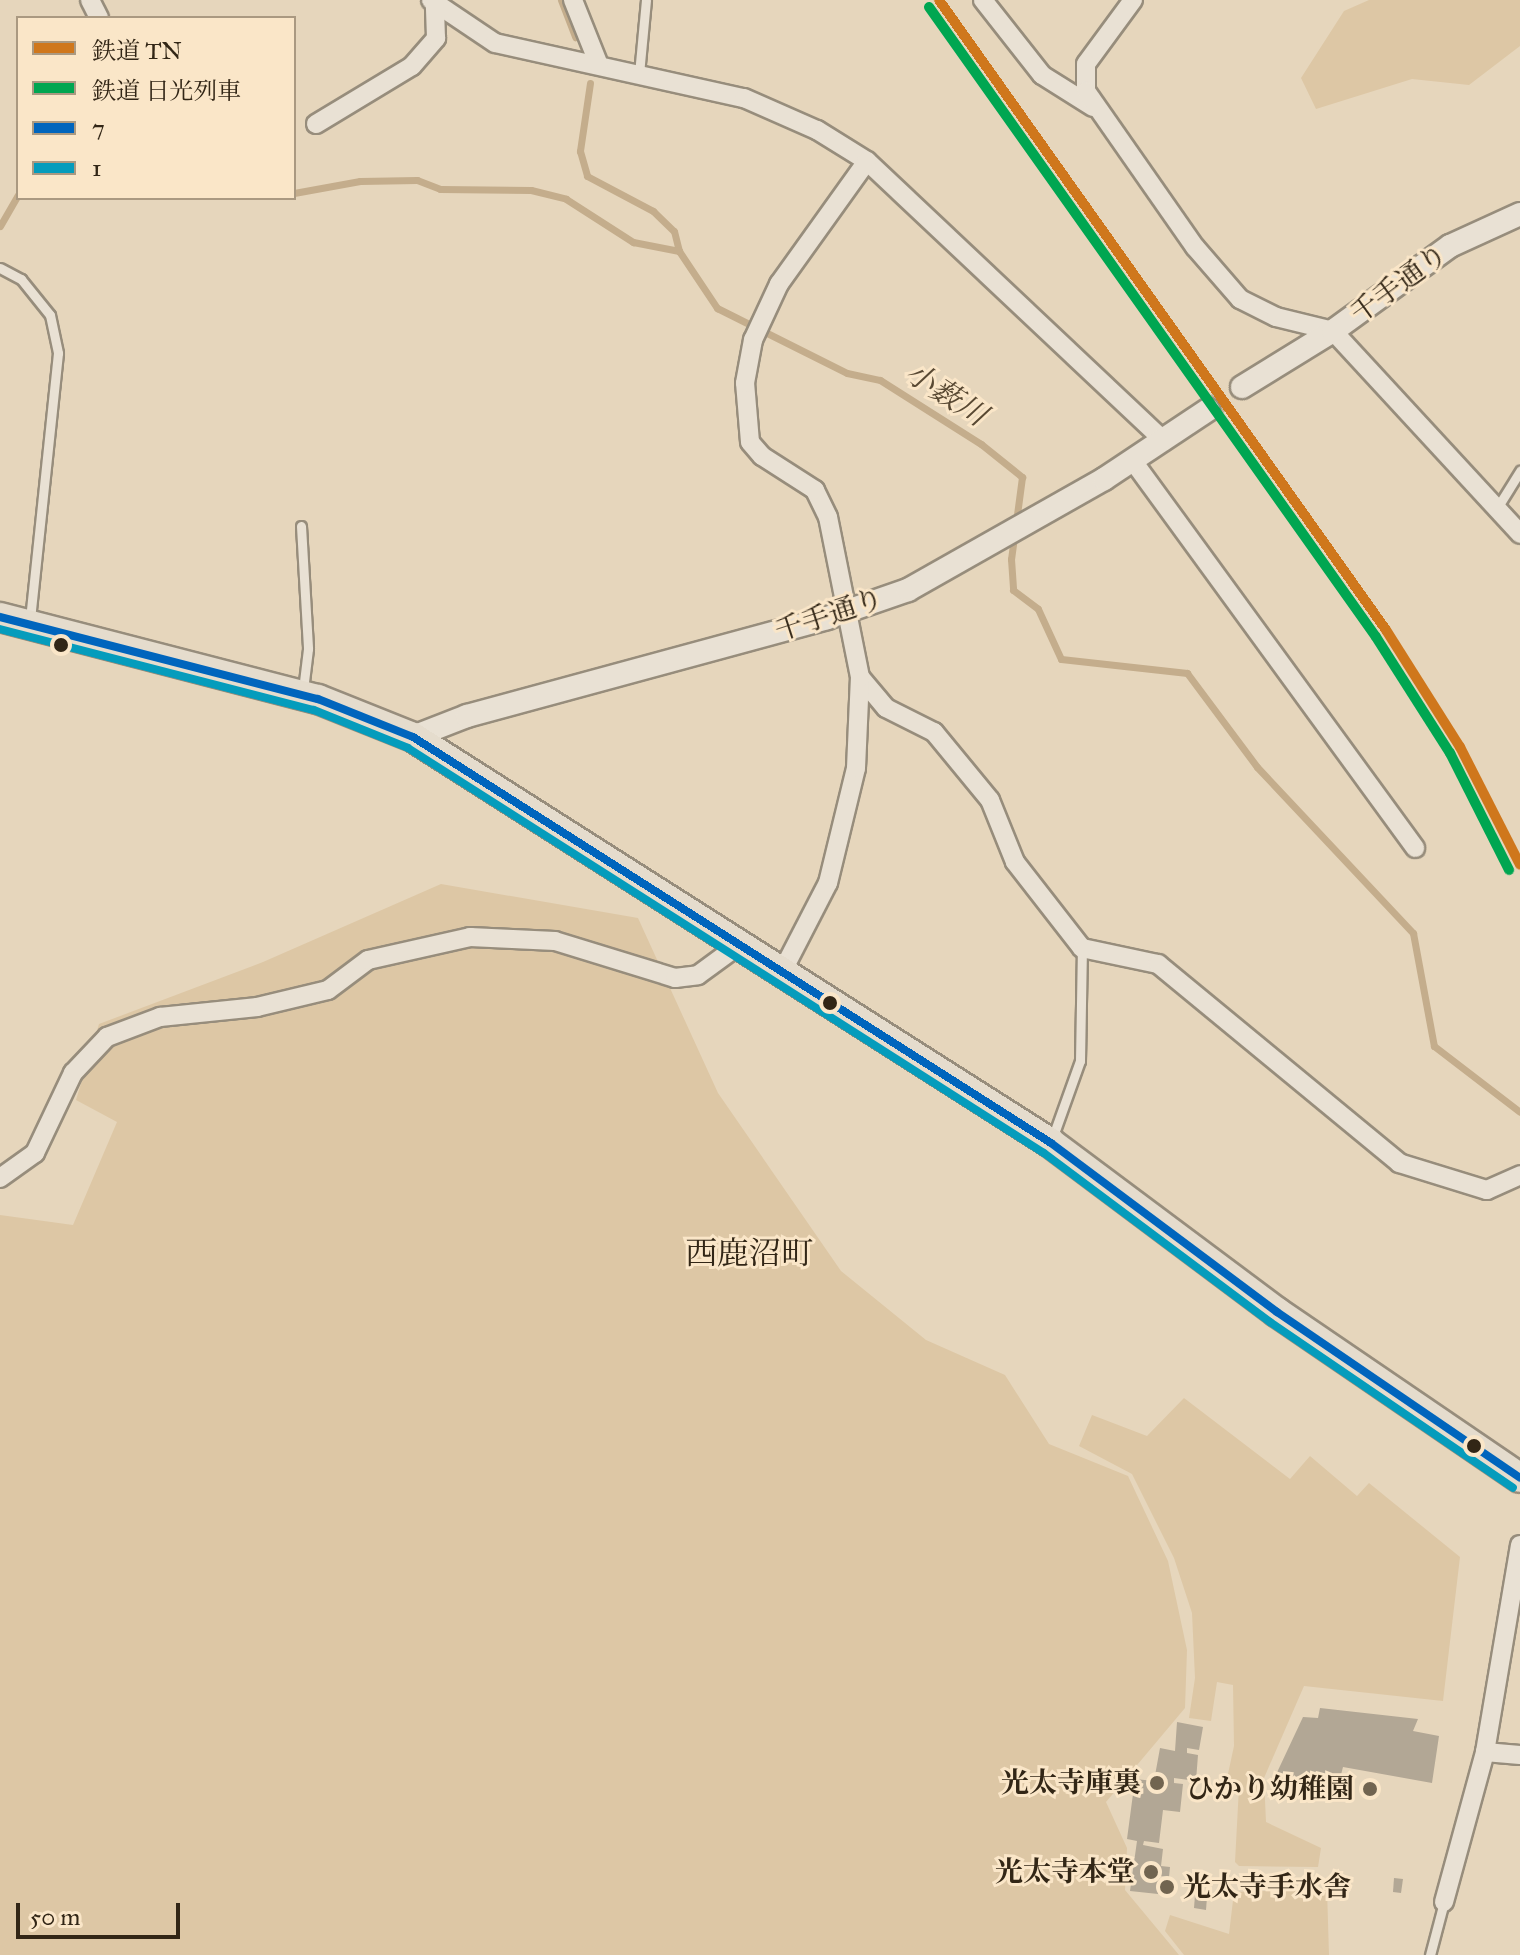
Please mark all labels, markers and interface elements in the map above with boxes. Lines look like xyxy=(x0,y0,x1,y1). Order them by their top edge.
legend xyxy=(16,16,296,200)
text: 鉄道 TN xyxy=(92,36,182,66)
text: 鉄道 日光列車 xyxy=(92,76,241,106)
text: 7 xyxy=(92,113,105,143)
text: 1 xyxy=(92,153,101,183)
street label: 千手通り xyxy=(1344,237,1454,331)
water label: 小薮川 xyxy=(898,354,994,434)
street label: 千手通り xyxy=(771,582,887,648)
unlabelled marker xyxy=(53,637,69,653)
unlabelled marker xyxy=(822,995,838,1011)
district label: 西鹿沼町 xyxy=(685,1235,813,1273)
unlabelled marker xyxy=(1466,1438,1482,1454)
place label: 光太寺庫裏 xyxy=(1001,1766,1141,1800)
place label: ひかり幼稚園 xyxy=(1186,1772,1354,1806)
marker: 光太寺庫裏 xyxy=(1148,1774,1166,1792)
marker: ひかり幼稚園 xyxy=(1361,1780,1379,1798)
place label: 光太寺本堂 xyxy=(995,1855,1135,1889)
marker: 光太寺本堂 xyxy=(1142,1863,1160,1881)
place label: 光太寺手水舎 xyxy=(1183,1870,1351,1904)
marker: 光太寺手水舎 xyxy=(1158,1878,1176,1896)
scale bar xyxy=(20,1887,184,1937)
text: 50 m xyxy=(30,1902,80,1932)

